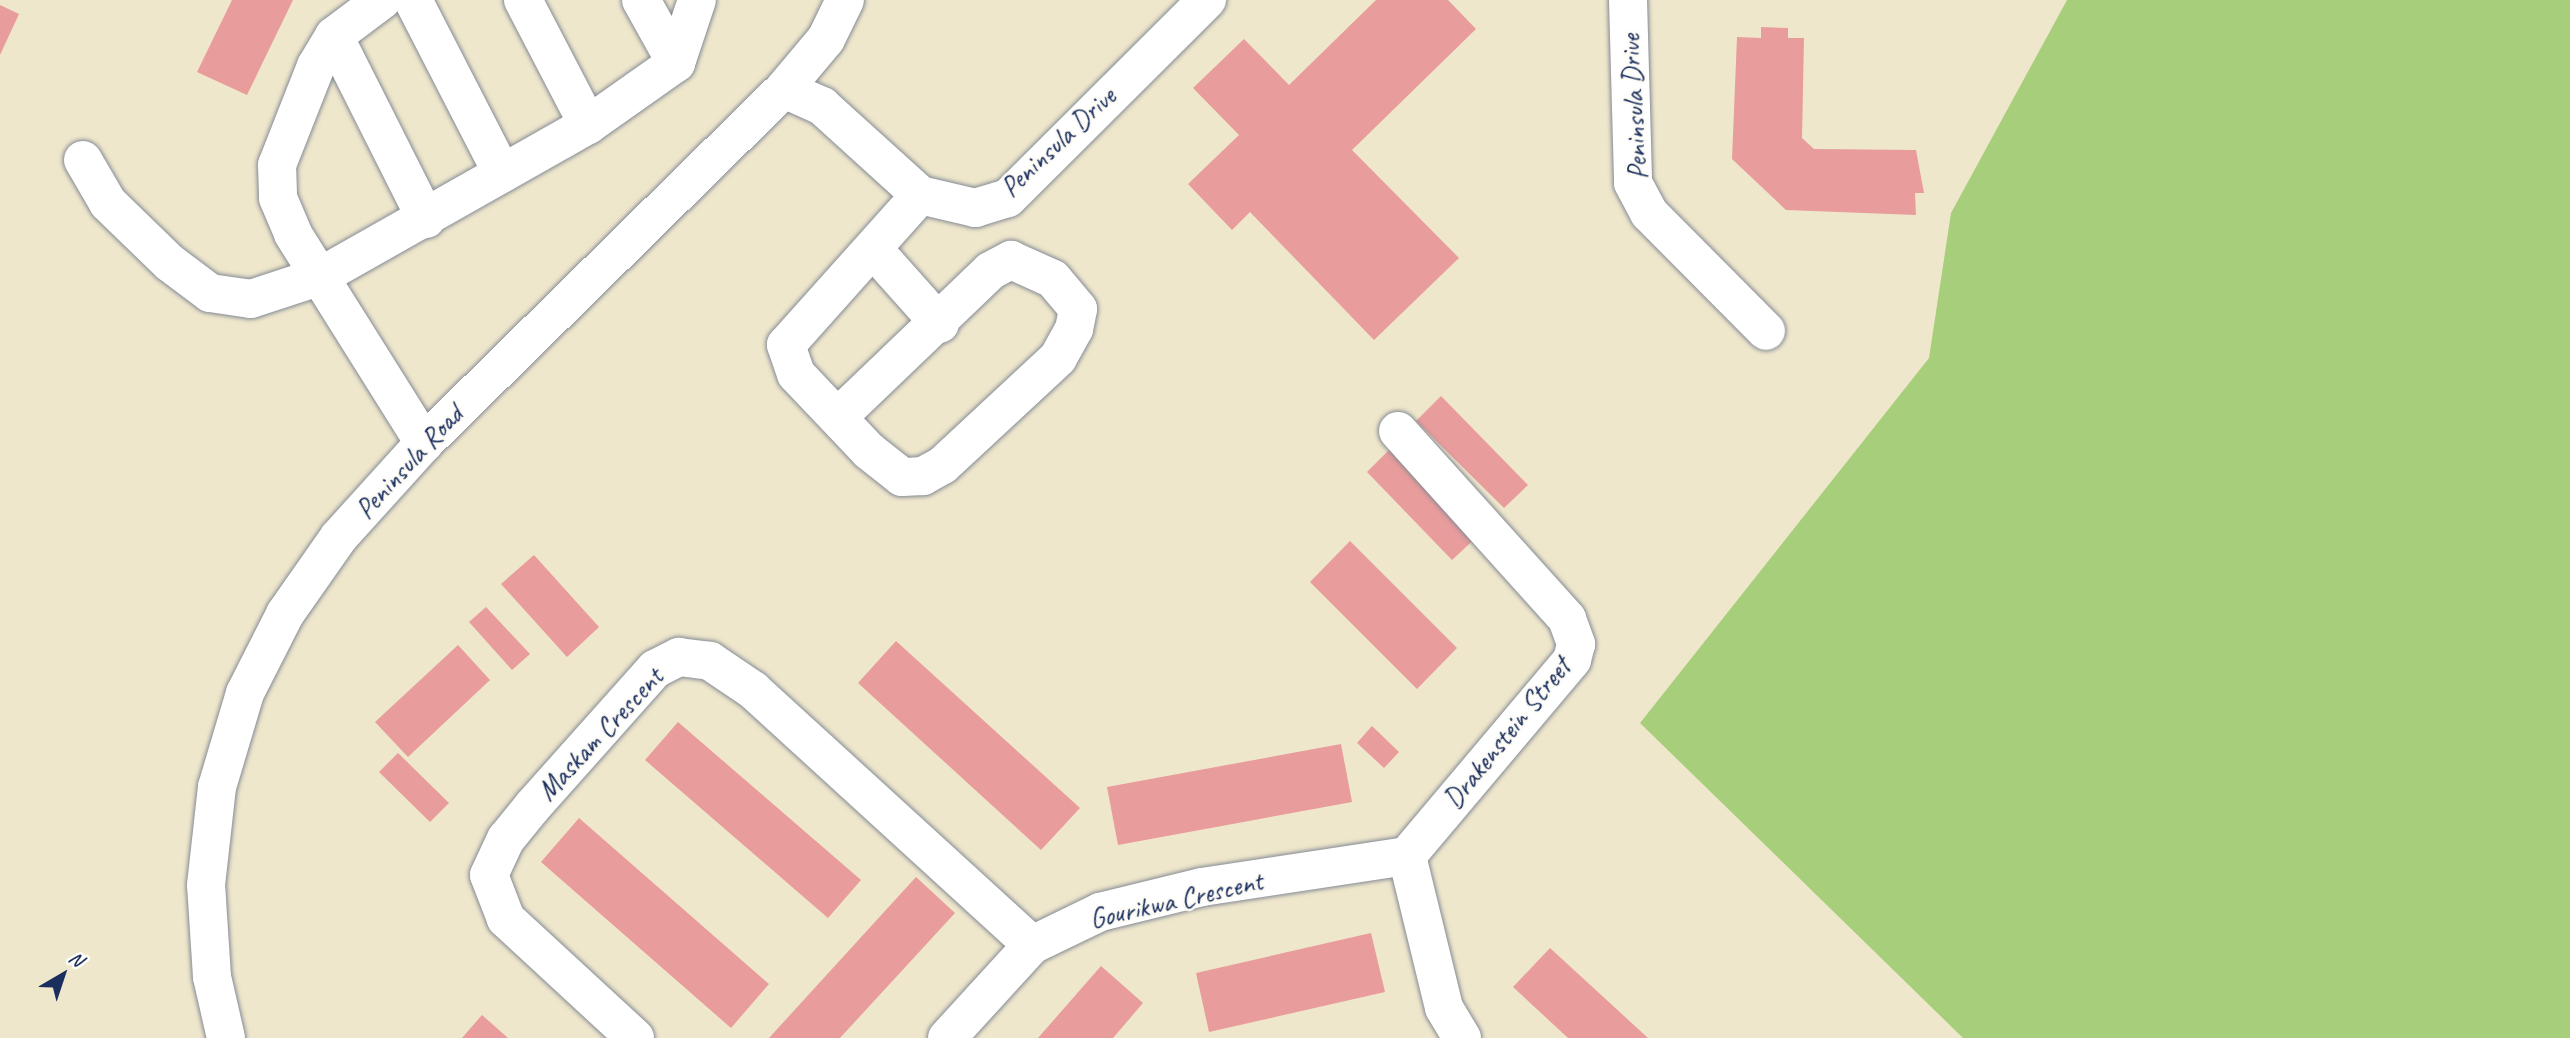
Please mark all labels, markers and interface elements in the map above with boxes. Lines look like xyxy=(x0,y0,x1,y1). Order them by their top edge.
street label: Peninsula Drive xyxy=(1613,33,1655,181)
street label: Peninsula Drive xyxy=(993,80,1123,204)
street label: Peninsula Road xyxy=(348,398,470,526)
street label: Drakenstein Street xyxy=(1436,651,1578,815)
street label: Maskam Crescent xyxy=(530,661,670,807)
street label: Gourikwa Crescent xyxy=(1086,864,1266,936)
north arrow xyxy=(28,940,98,1010)
text: N xyxy=(64,946,88,972)

